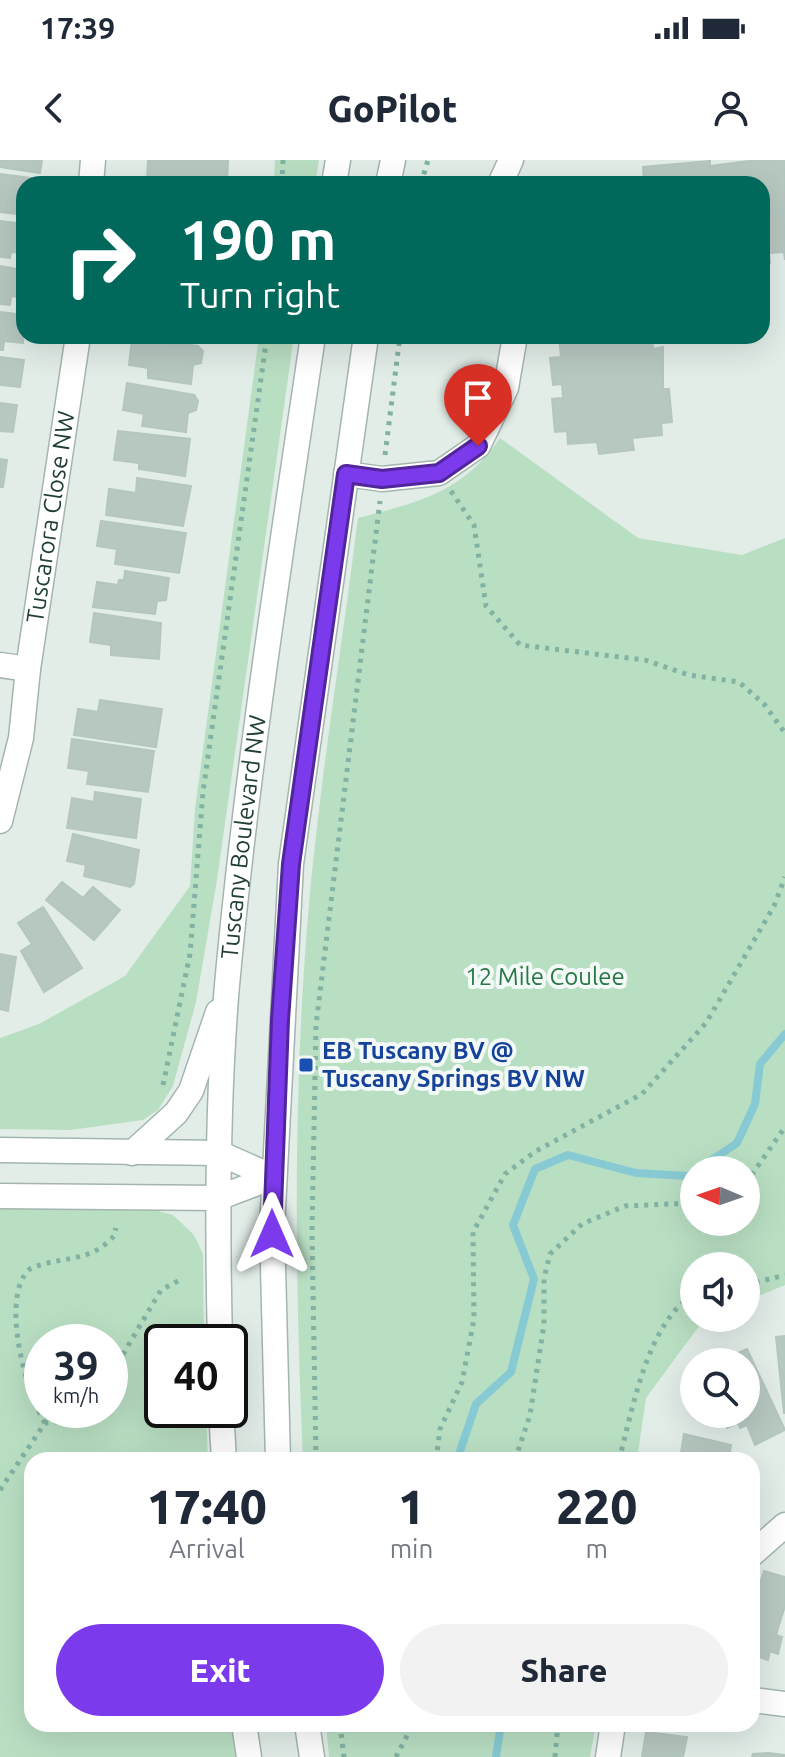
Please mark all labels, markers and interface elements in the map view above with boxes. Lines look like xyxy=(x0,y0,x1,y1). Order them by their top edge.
text: 17:39 xyxy=(40,11,115,45)
icon: back xyxy=(32,86,76,130)
icon: person xyxy=(709,86,753,130)
text: GoPilot xyxy=(328,88,457,129)
icon: right xyxy=(48,208,152,312)
text: 190 m xyxy=(180,208,336,271)
text: Turn right xyxy=(180,274,340,315)
pin xyxy=(444,364,512,446)
icon: arrive xyxy=(456,376,500,420)
street label: Tuscarora Close NW xyxy=(21,409,80,625)
street label: Tuscany Boulevard NW xyxy=(216,713,271,960)
park label: 12 Mile Coulee xyxy=(465,963,625,990)
place label: EB Tuscany BV @ Tuscany Springs BV NW xyxy=(322,1037,585,1092)
marker: EB Tuscany BV @ Tuscany Springs BV NW xyxy=(297,1056,315,1074)
north arrow xyxy=(680,1156,760,1236)
map controls xyxy=(680,1156,760,1428)
position arrow xyxy=(230,1192,314,1276)
button: sound xyxy=(680,1252,760,1332)
speed limit sign: 40 xyxy=(144,1324,248,1428)
text: 39 xyxy=(53,1343,99,1388)
button: search xyxy=(680,1348,760,1428)
text: km/h xyxy=(53,1384,99,1407)
text: 17:40 xyxy=(147,1479,267,1533)
text: 1 xyxy=(398,1479,425,1533)
text: 220 xyxy=(556,1479,637,1533)
text: Arrival xyxy=(169,1534,245,1563)
text: min xyxy=(390,1534,433,1563)
text: m xyxy=(585,1534,608,1563)
button: Exit xyxy=(56,1624,384,1716)
button: Share xyxy=(400,1624,728,1716)

